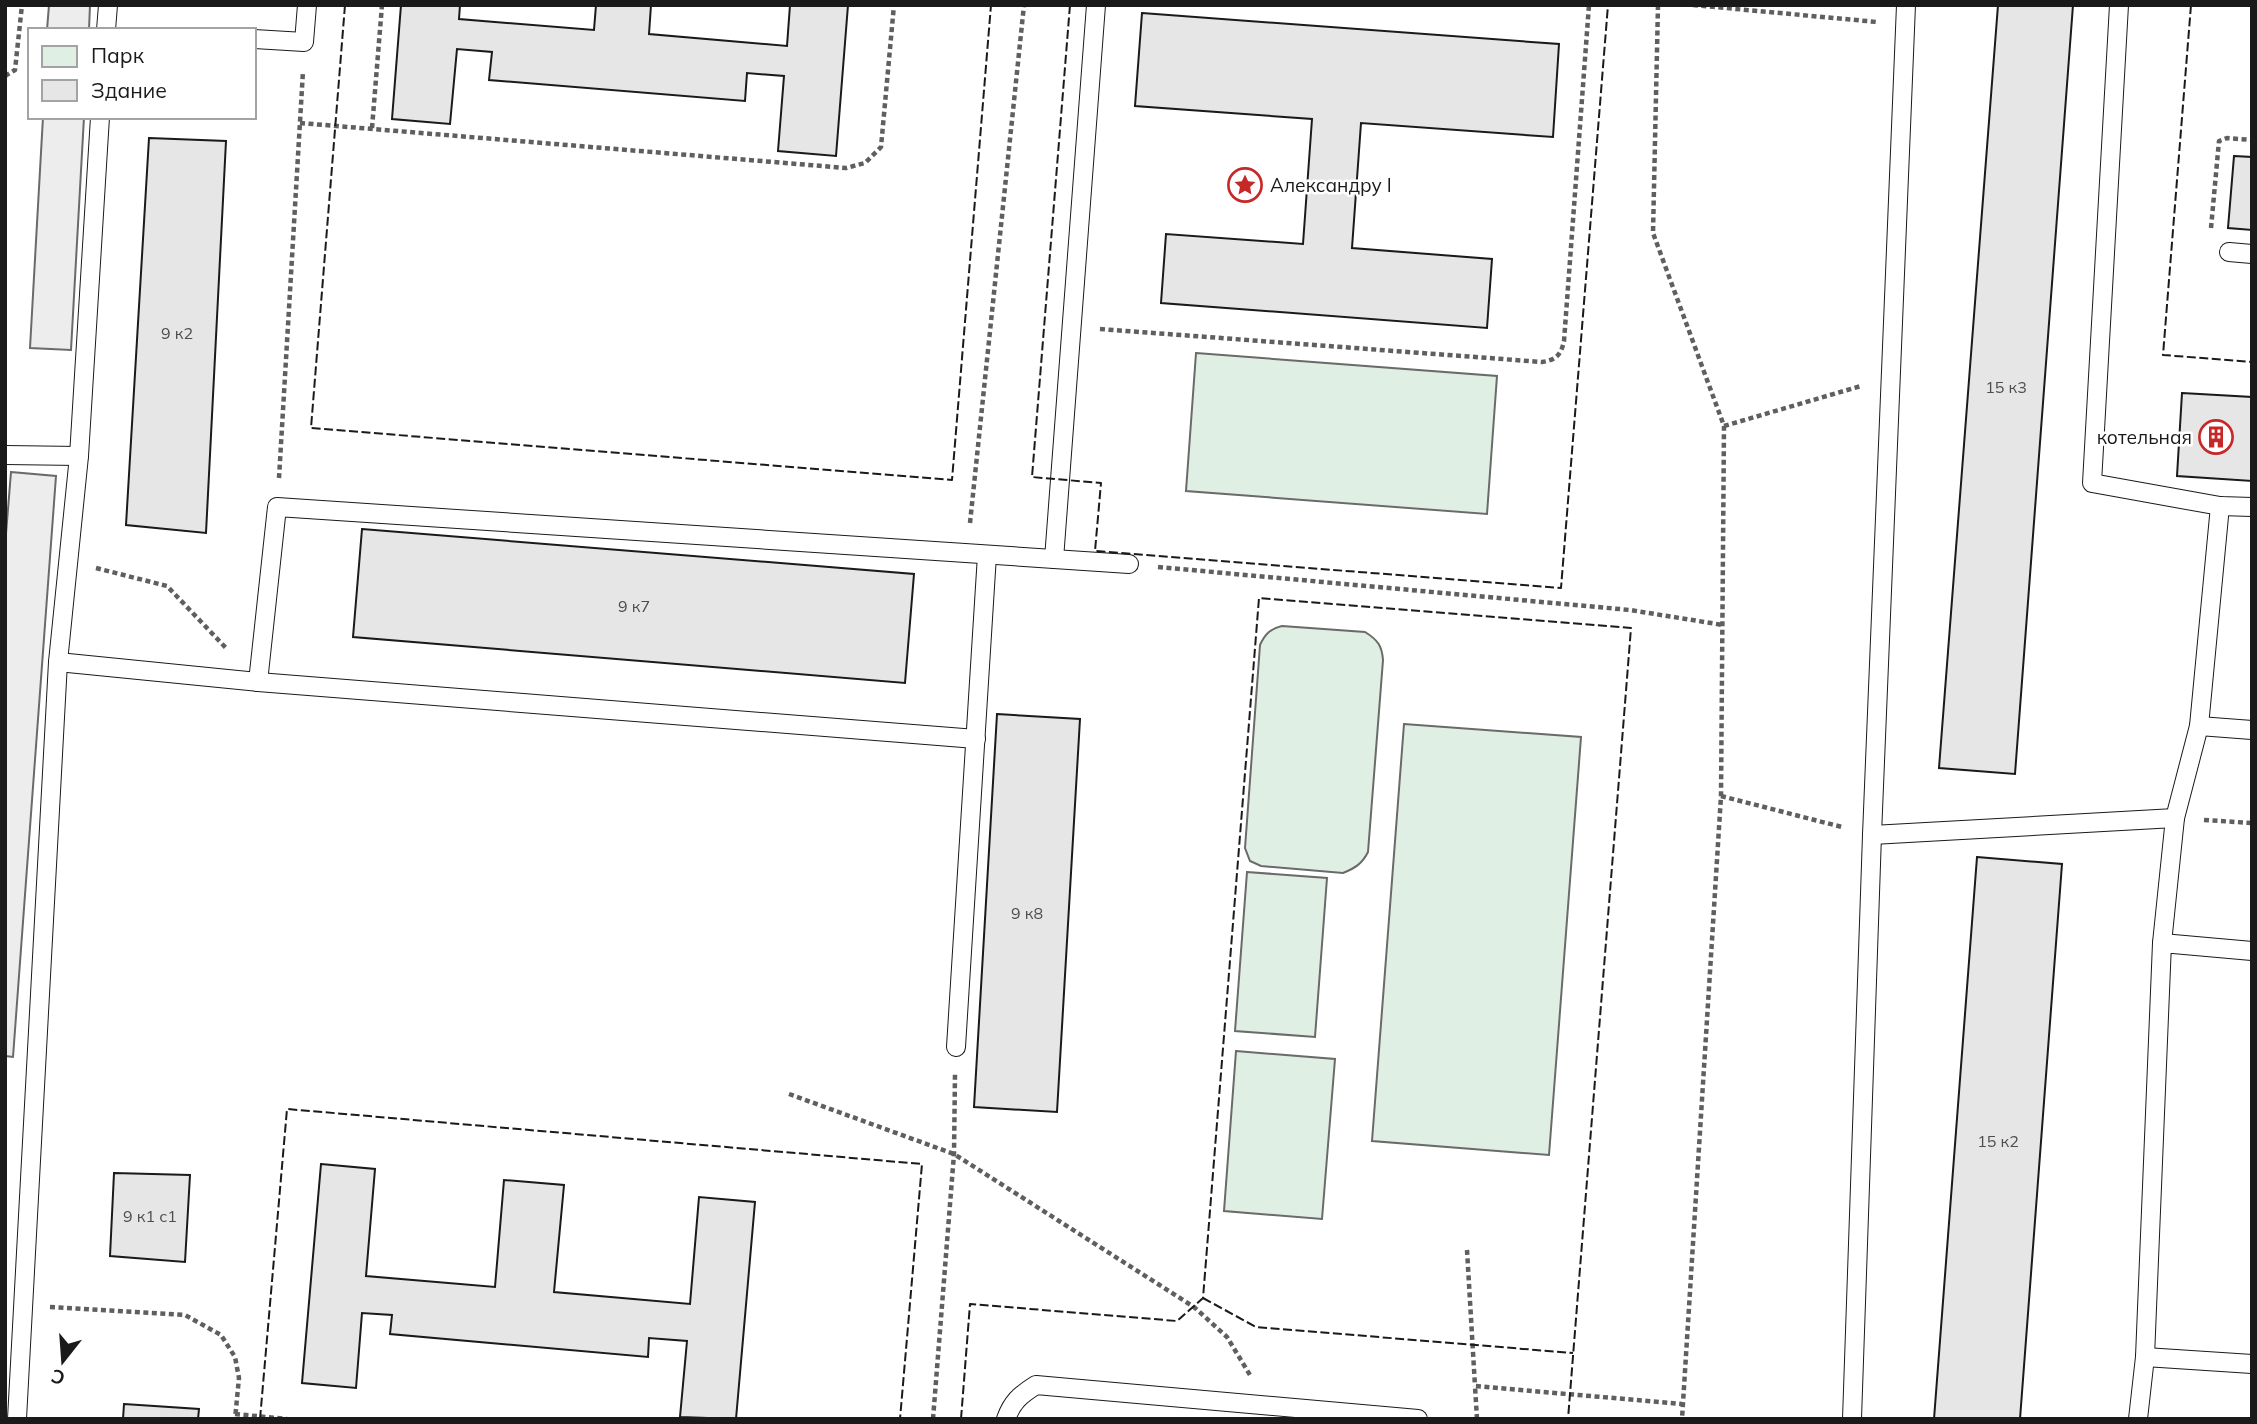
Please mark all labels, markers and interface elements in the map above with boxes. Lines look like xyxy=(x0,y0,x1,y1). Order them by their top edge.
legend xyxy=(28,28,256,119)
text: Парк xyxy=(91,42,145,68)
text: Здание xyxy=(91,77,167,103)
place icon: Александру I xyxy=(1226,166,1264,204)
place label: Александру I xyxy=(1270,173,1392,197)
house number: 9 к2 xyxy=(161,323,193,343)
house number: 15 к3 xyxy=(1985,377,2027,397)
building icon: котельная xyxy=(2197,418,2235,456)
place label: котельная xyxy=(2097,425,2192,449)
house number: 9 к7 xyxy=(618,596,650,616)
house number: 9 к8 xyxy=(1011,903,1043,923)
house number: 15 к2 xyxy=(1977,1131,2019,1151)
house number: 9 к1 с1 xyxy=(123,1206,177,1226)
north arrow xyxy=(28,1326,98,1396)
text: С xyxy=(48,1364,68,1391)

